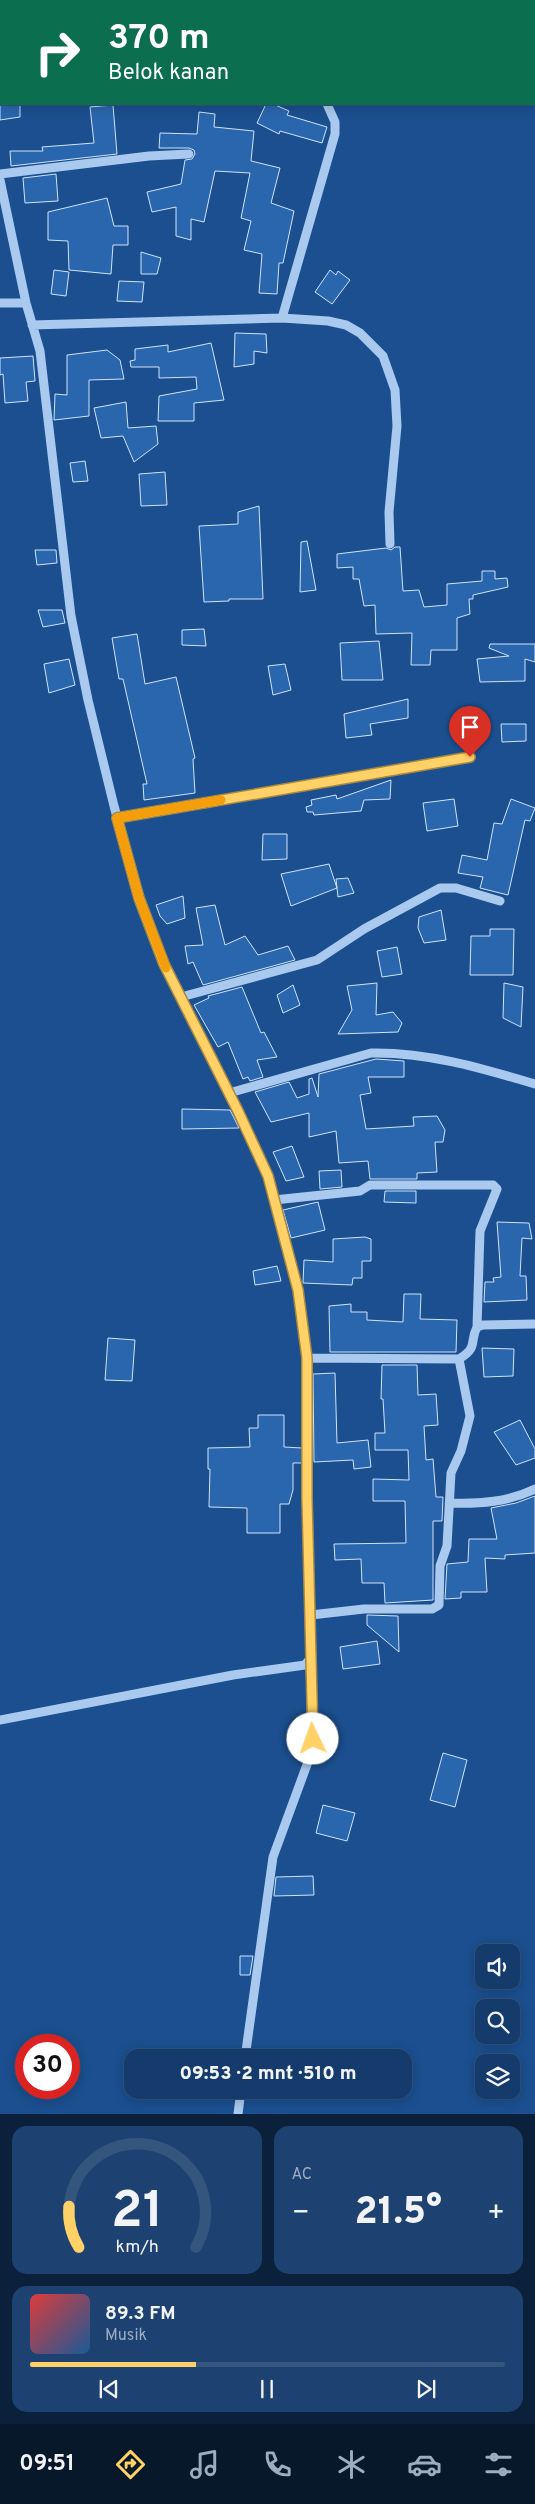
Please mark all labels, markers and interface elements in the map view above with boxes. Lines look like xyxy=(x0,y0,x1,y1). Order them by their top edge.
text: 370 m xyxy=(108,17,210,61)
icon: right xyxy=(25,20,90,85)
text: Belok kanan xyxy=(108,60,229,87)
pin xyxy=(449,706,491,757)
icon: arrive xyxy=(456,713,484,741)
position arrow xyxy=(286,1712,338,1764)
map controls xyxy=(475,1944,520,2099)
button: sound xyxy=(475,1944,520,1989)
button: search xyxy=(475,1999,520,2044)
speed limit sign: 30 xyxy=(15,2034,80,2099)
button: layers xyxy=(475,2054,520,2099)
text: 09:53 · 2 mnt · 510 m xyxy=(179,2062,357,2086)
text: AC xyxy=(292,2165,312,2185)
text: 21 xyxy=(110,2180,163,2246)
text: 21.5° xyxy=(354,2189,442,2238)
text: − xyxy=(292,2196,310,2232)
text: + xyxy=(487,2196,505,2232)
text: km/h xyxy=(115,2236,158,2259)
text: 89.3 FM xyxy=(105,2302,176,2326)
text: Musik xyxy=(105,2326,147,2346)
icon: previous xyxy=(95,2375,123,2403)
icon: pause xyxy=(253,2375,281,2403)
icon: next xyxy=(412,2375,440,2403)
icon: directions xyxy=(113,2447,148,2482)
icon: music xyxy=(187,2447,222,2482)
icon: phone xyxy=(260,2447,295,2482)
icon: climate xyxy=(334,2447,369,2482)
icon: car xyxy=(407,2447,442,2482)
icon: filters xyxy=(481,2447,516,2482)
text: 09:51 xyxy=(19,2451,75,2478)

